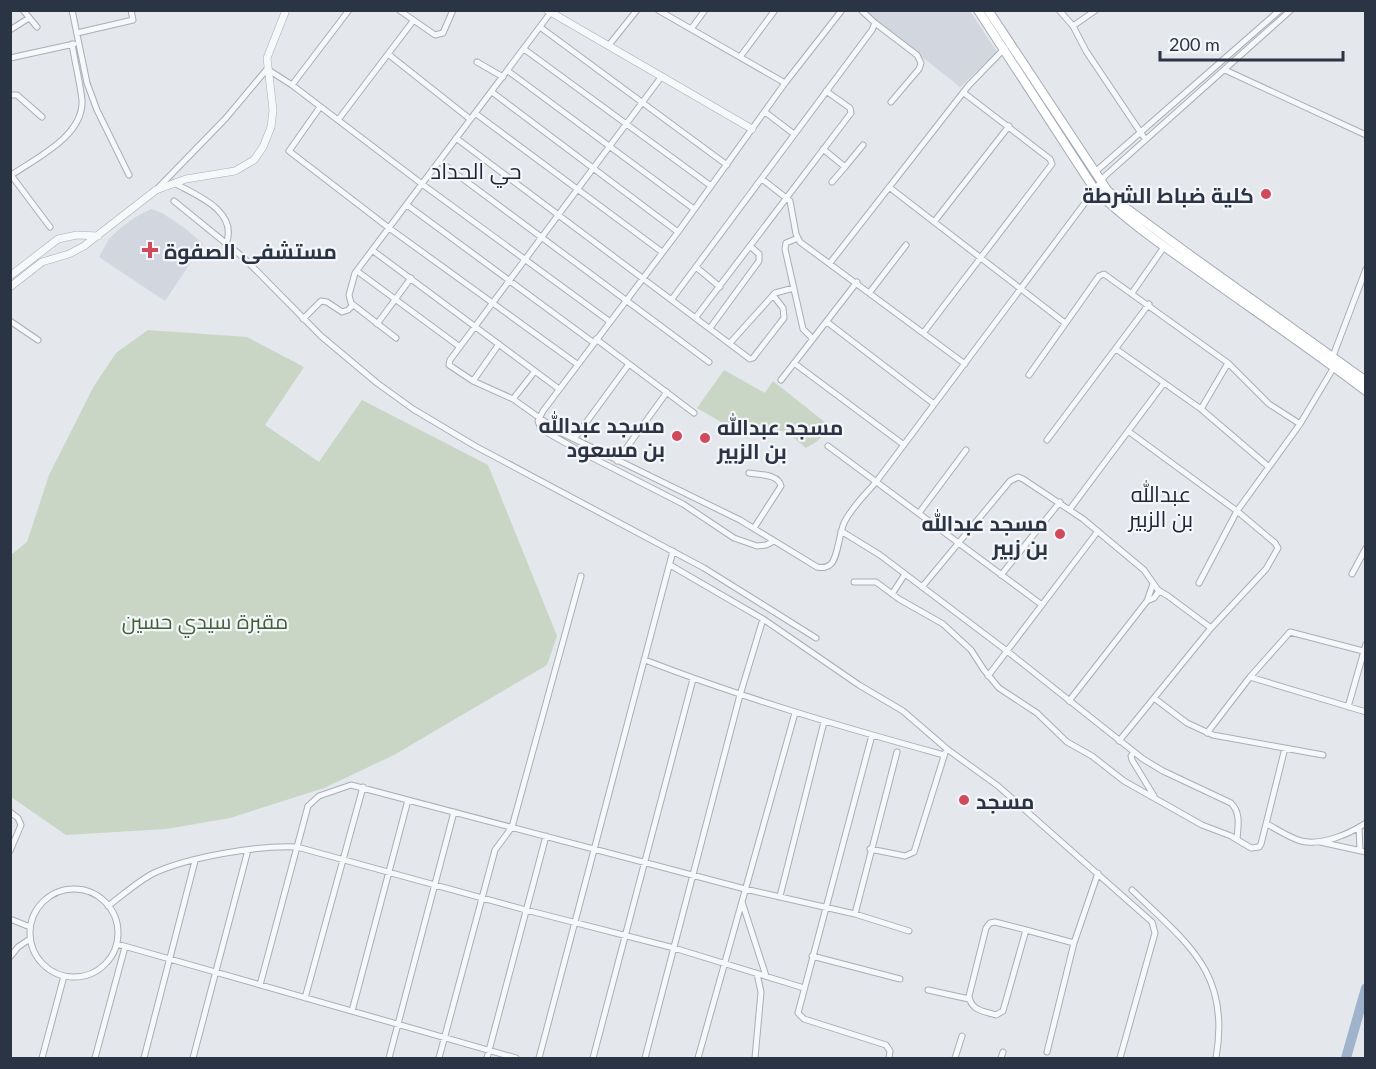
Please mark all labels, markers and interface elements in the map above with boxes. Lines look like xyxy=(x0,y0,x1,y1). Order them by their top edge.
scale bar xyxy=(1160,24,1343,62)
text: 200 m xyxy=(1169,33,1220,55)
district label: حي الحداد xyxy=(431,157,521,188)
place label: كلية ضباط الشرطة xyxy=(1082,182,1254,208)
marker: كلية ضباط الشرطة xyxy=(1259,187,1273,201)
place label: مستشفى الصفوة xyxy=(164,238,337,265)
marker: مستشفى الصفوة xyxy=(141,241,159,259)
place label: مسجد عبدالله بن مسعود xyxy=(539,411,665,463)
place label: مسجد عبدالله بن الزبير xyxy=(716,413,843,464)
marker: مسجد عبدالله بن مسعود xyxy=(670,429,684,443)
marker: مسجد عبدالله بن الزبير xyxy=(698,431,712,445)
district label: عبدالله بن الزبير xyxy=(1127,480,1193,533)
place label: مسجد عبدالله بن زبير xyxy=(922,509,1048,560)
marker: مسجد عبدالله بن زبير xyxy=(1053,527,1067,541)
park label: مقبرة سيدي حسين xyxy=(122,608,288,638)
place label: مسجد xyxy=(976,788,1034,814)
marker: مسجد xyxy=(957,793,971,807)

